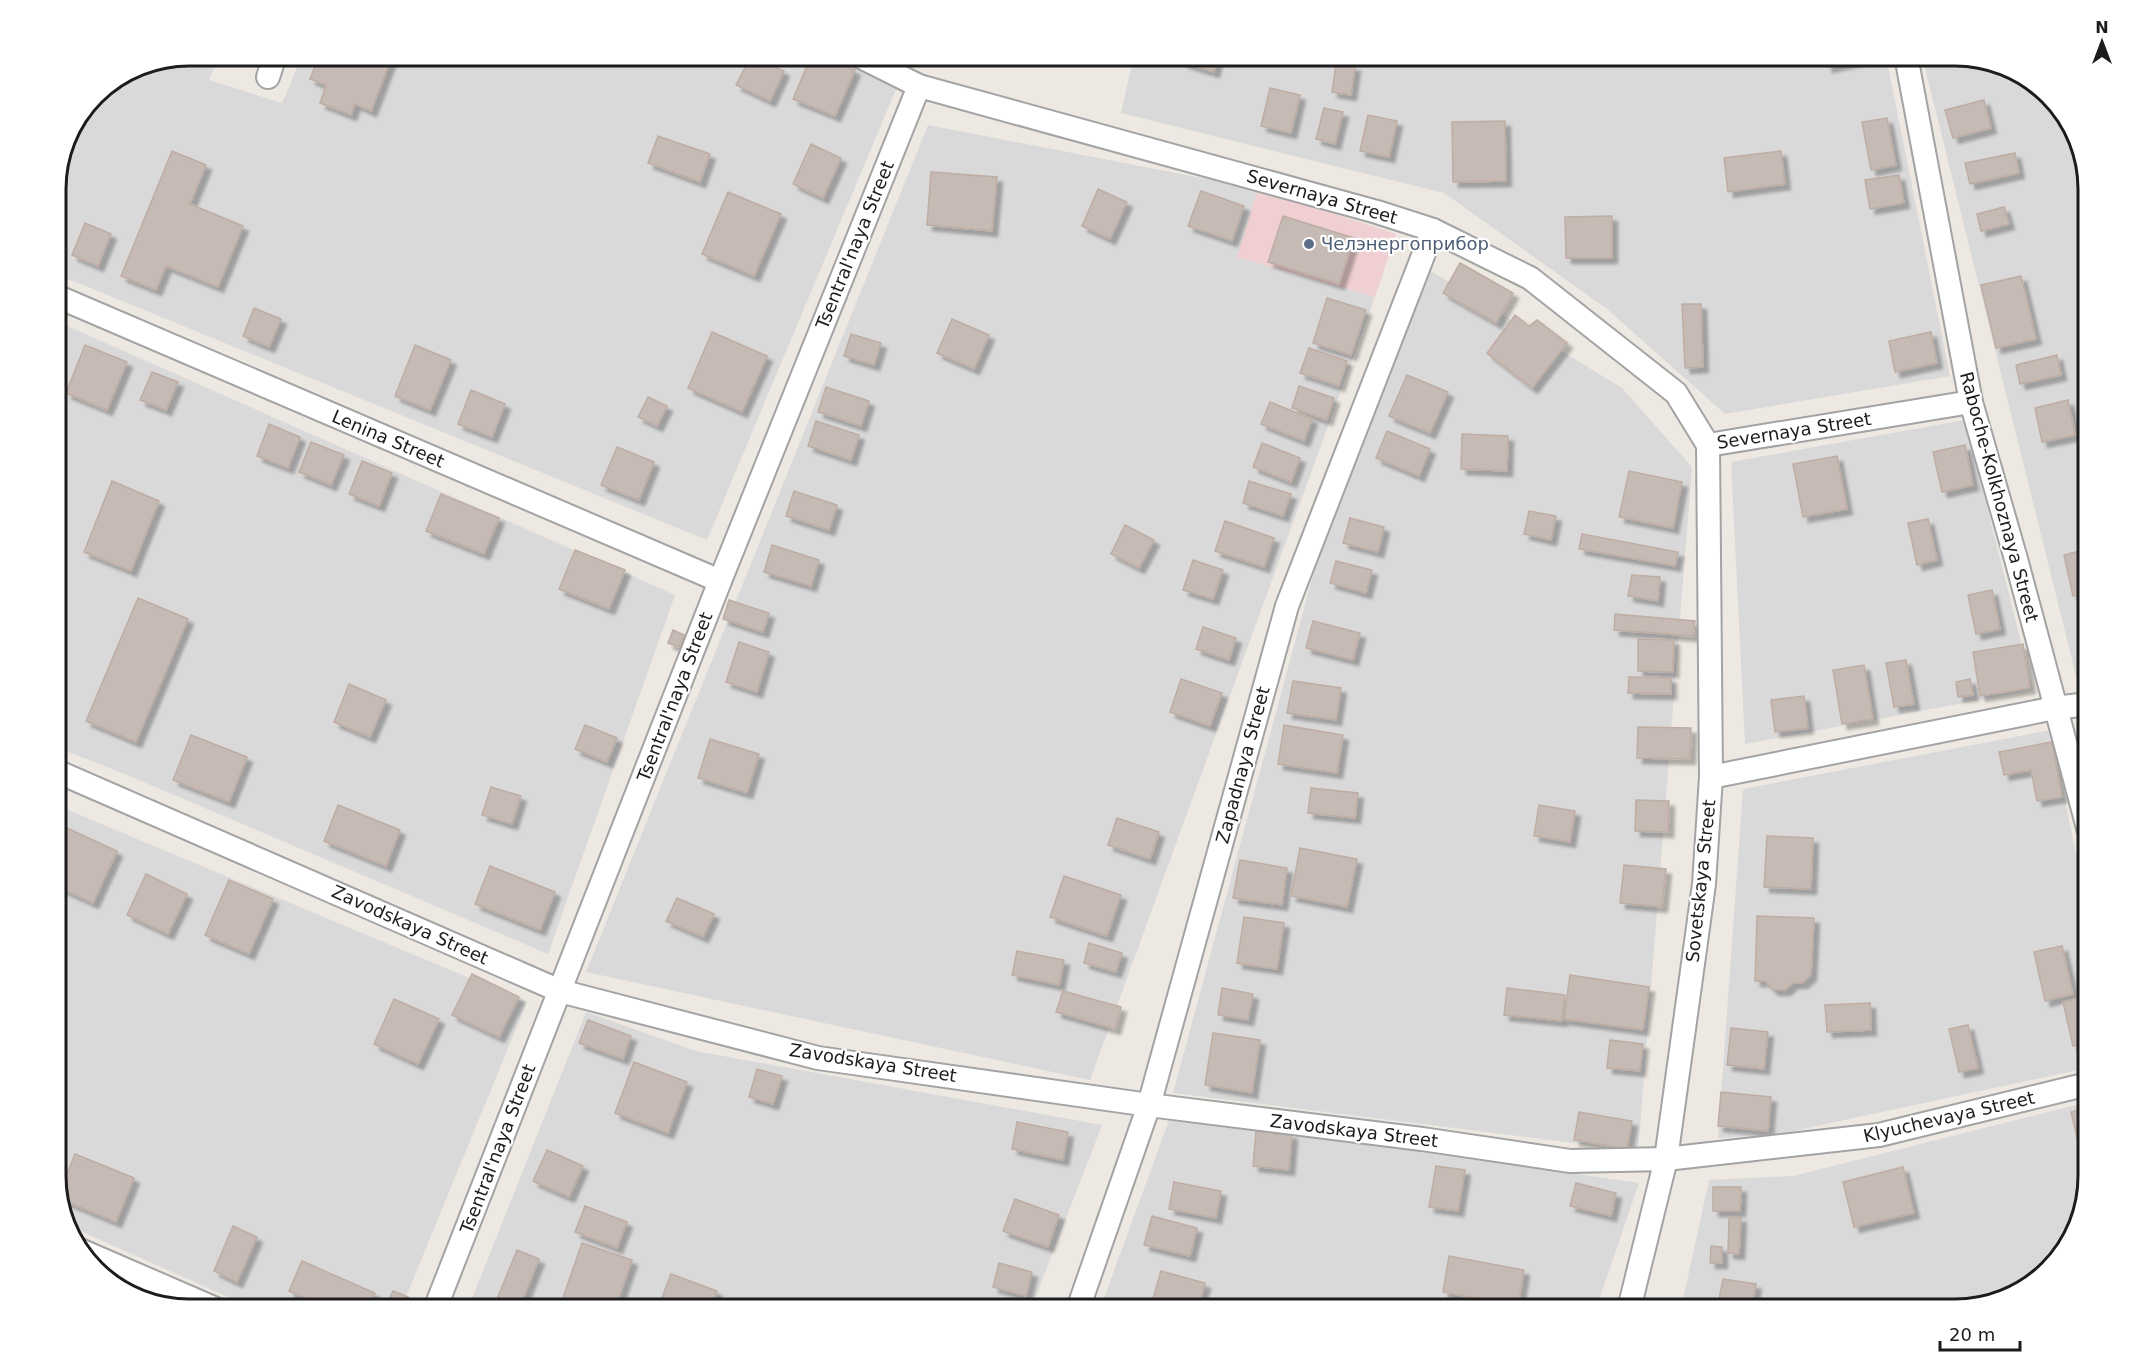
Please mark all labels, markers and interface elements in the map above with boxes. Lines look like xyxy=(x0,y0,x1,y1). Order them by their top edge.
north arrow xyxy=(2072,12,2132,72)
text: N xyxy=(2095,18,2109,37)
street label: Tsentral'naya Street xyxy=(811,157,898,333)
street label: Severnaya Street xyxy=(1244,165,1400,228)
place label: Челэнергоприбор xyxy=(1321,233,1489,254)
marker: Челэнергоприбор xyxy=(1302,237,1316,251)
street label: Raboche-Kolkhoznaya Street xyxy=(1956,369,2043,624)
street label: Lenina Street xyxy=(329,405,448,472)
street label: Severnaya Street xyxy=(1715,408,1873,453)
street label: Tsentral'naya Street xyxy=(632,609,717,785)
street label: Zapadnaya Street xyxy=(1211,684,1274,846)
street label: Sovetskaya Street xyxy=(1681,798,1720,964)
street label: Zavodskaya Street xyxy=(329,881,492,969)
street label: Zavodskaya Street xyxy=(788,1039,958,1086)
street label: Tsentral'naya Street xyxy=(455,1061,540,1237)
street label: Klyuchevaya Street xyxy=(1861,1087,2037,1146)
street label: Zavodskaya Street xyxy=(1269,1110,1439,1151)
scale bar xyxy=(1940,1314,2020,1352)
text: 20 m xyxy=(1949,1324,1995,1345)

